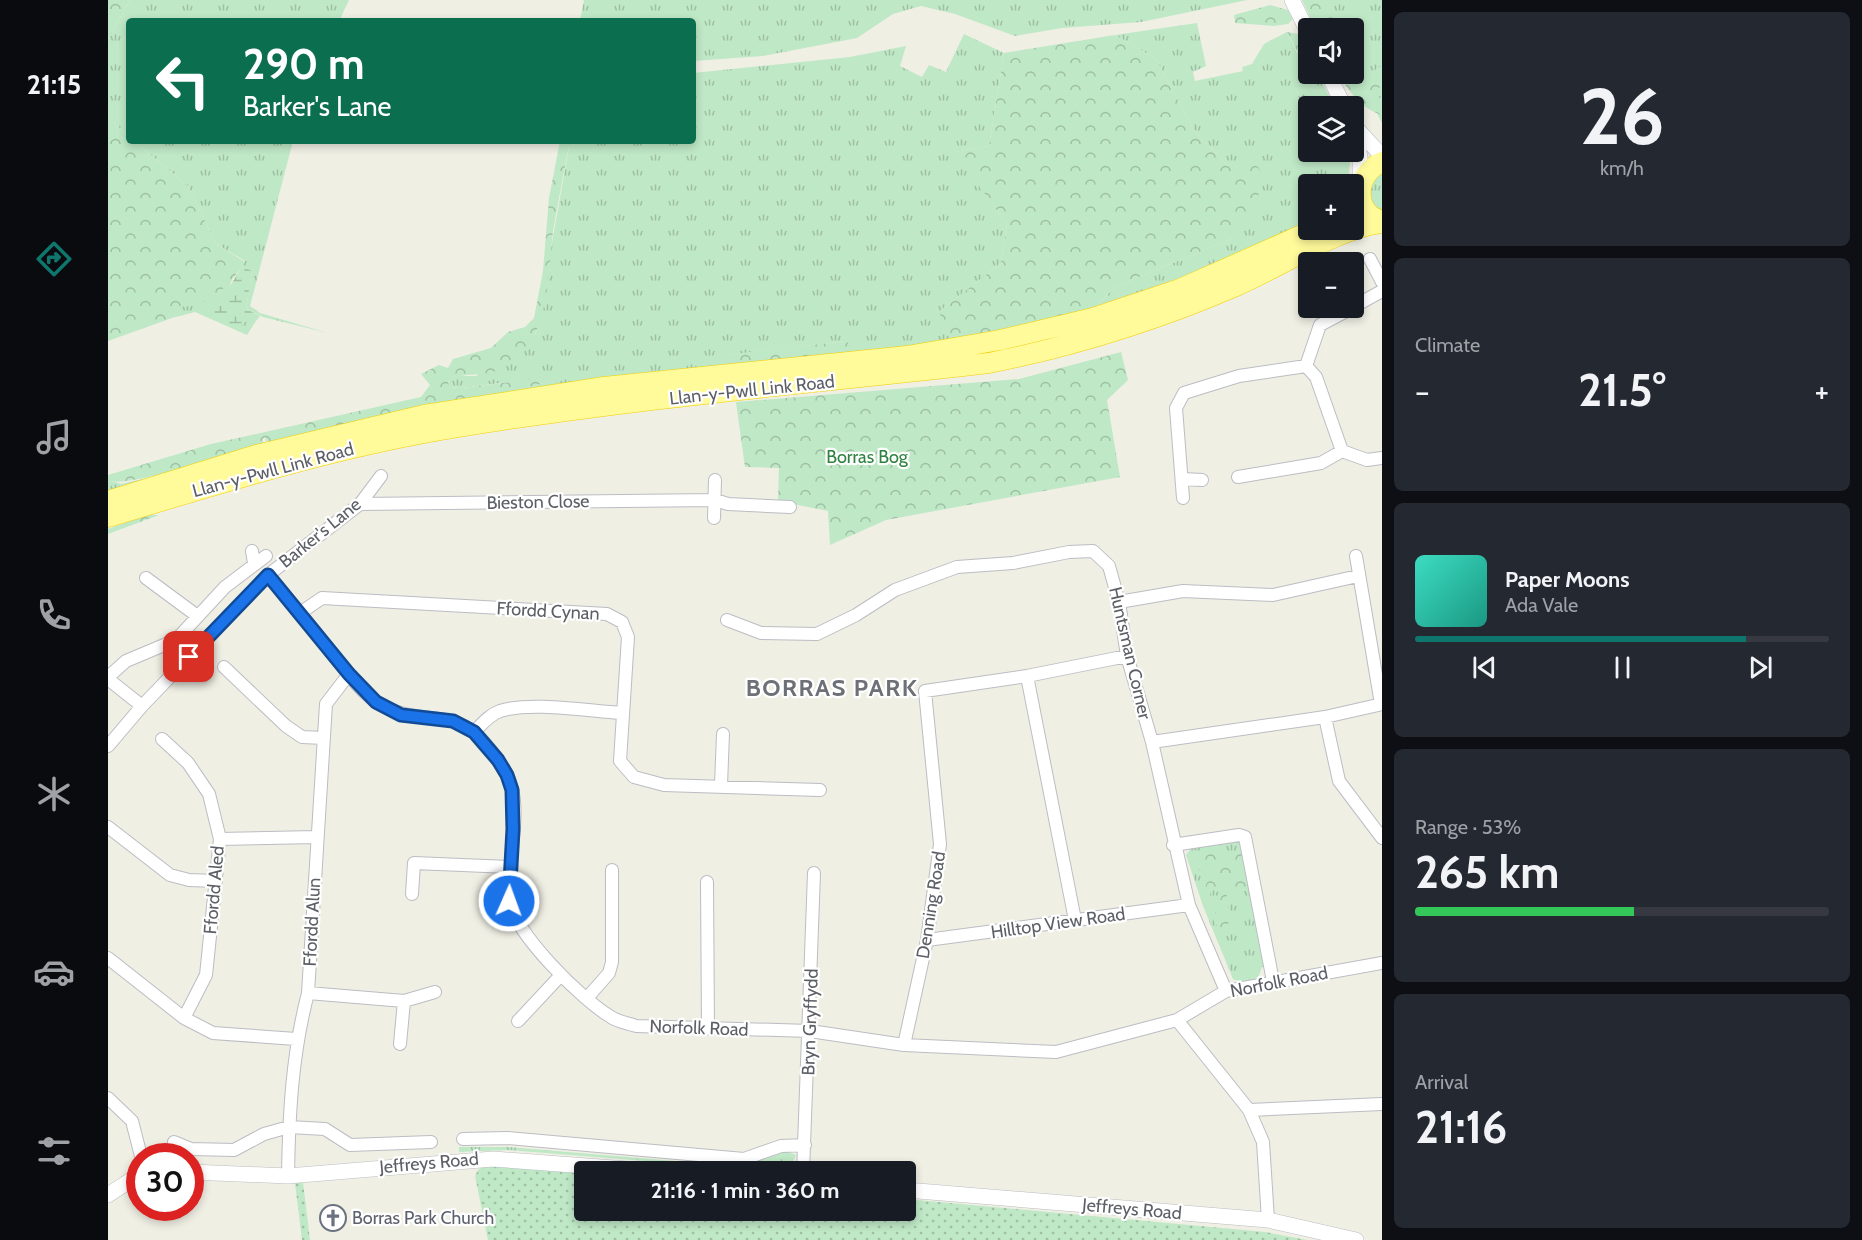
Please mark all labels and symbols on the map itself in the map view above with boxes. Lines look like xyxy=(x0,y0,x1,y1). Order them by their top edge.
street label: Llan-y-Pwll Link Road xyxy=(668,370,836,410)
street label: Llan-y-Pwll Link Road xyxy=(190,438,356,502)
park label: Borras Bog xyxy=(826,446,909,468)
street label: Bieston Close xyxy=(486,490,590,514)
street label: Barker's Lane xyxy=(275,493,365,573)
street label: Huntsman Corner xyxy=(1104,585,1156,722)
street label: Ffordd Cynan xyxy=(496,597,600,625)
pin xyxy=(163,631,214,682)
district label: BORRAS PARK xyxy=(746,673,918,702)
street label: Ffordd Aled xyxy=(199,845,229,935)
street label: Denning Road xyxy=(912,850,950,960)
position arrow xyxy=(477,869,541,933)
street label: Ffordd Alun xyxy=(299,877,325,967)
street label: Hilltop View Road xyxy=(989,903,1127,943)
street label: Norfolk Road xyxy=(1228,962,1330,1002)
street label: Bryn Gryffydd xyxy=(797,968,823,1076)
street label: Norfolk Road xyxy=(649,1015,749,1041)
speed limit sign: 30 xyxy=(126,1143,204,1221)
street label: Jeffreys Road xyxy=(377,1148,480,1178)
street label: Jeffreys Road xyxy=(1080,1194,1183,1224)
church icon: Borras Park Church xyxy=(318,1203,348,1233)
place label: Borras Park Church xyxy=(352,1207,494,1229)

